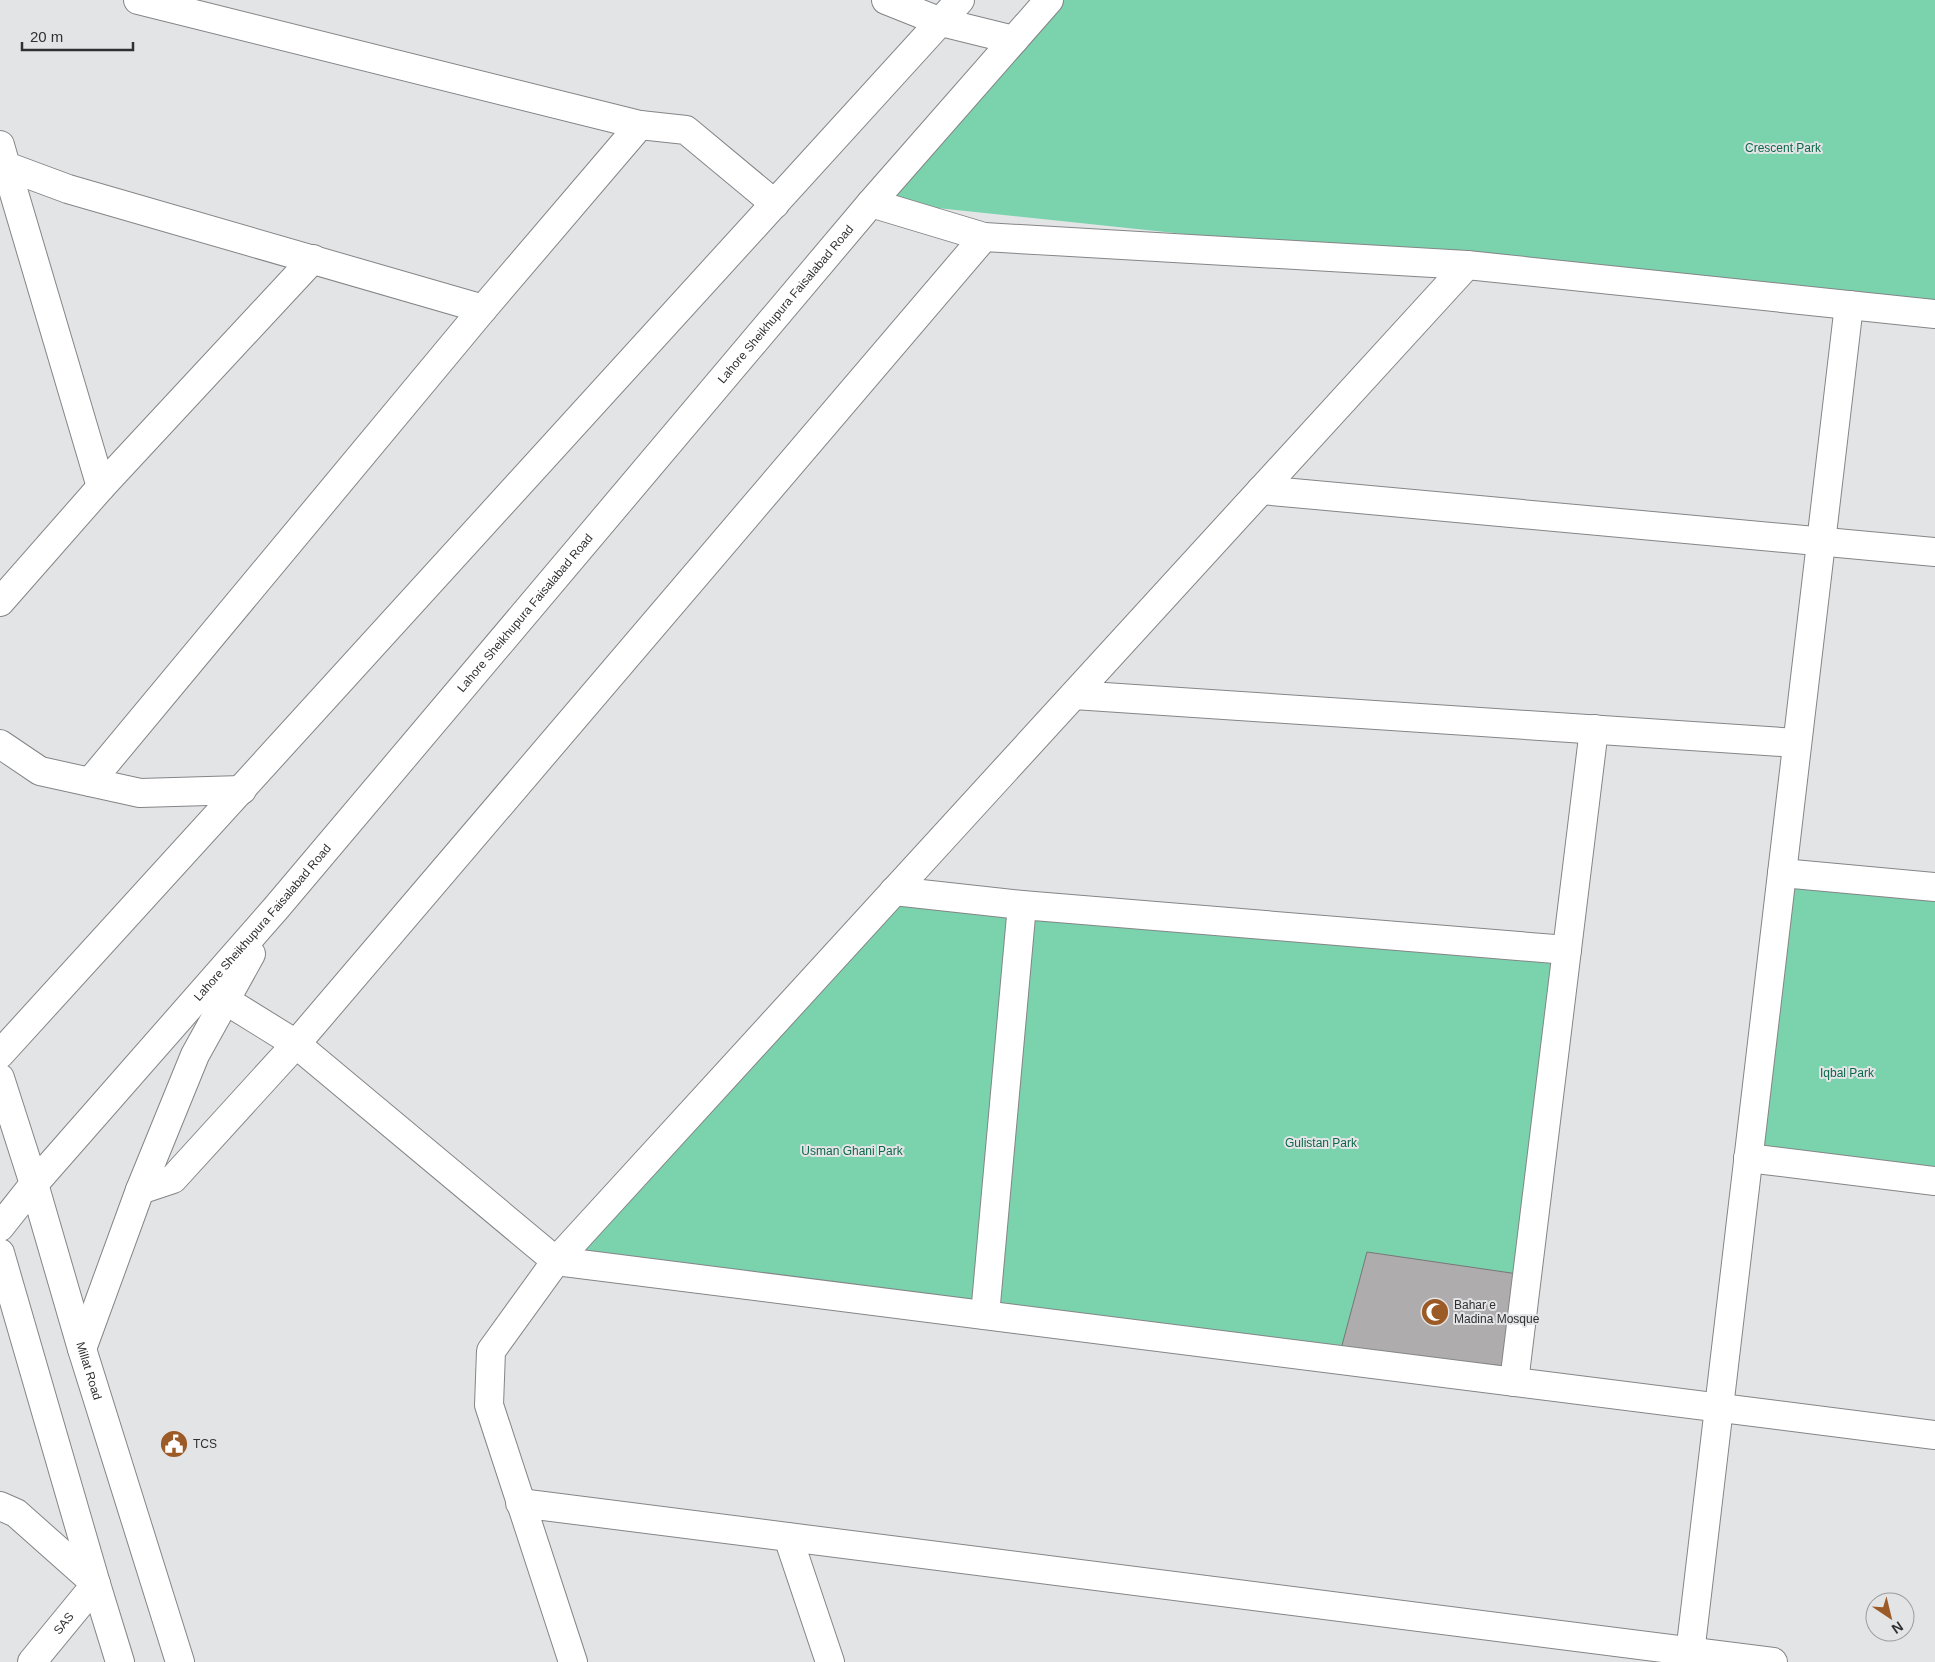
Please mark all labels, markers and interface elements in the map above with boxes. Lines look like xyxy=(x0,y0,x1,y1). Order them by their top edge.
scale bar xyxy=(22,20,134,52)
text: 20 m xyxy=(30,28,63,45)
park label: Crescent Park xyxy=(1745,141,1822,155)
street label: Lahore Sheikhupura Faisalabad Road xyxy=(715,222,856,386)
street label: Lahore Sheikhupura Faisalabad Road xyxy=(454,531,596,695)
street label: Lahore Sheikhupura Faisalabad Road xyxy=(191,841,334,1004)
park label: Iqbal Park xyxy=(1820,1066,1875,1080)
park label: Gulistan Park xyxy=(1285,1136,1358,1150)
park label: Usman Ghani Park xyxy=(801,1144,904,1158)
mosque icon: Bahar e Madina Mosque xyxy=(1420,1297,1450,1327)
place label: Bahar e Madina Mosque xyxy=(1454,1298,1540,1326)
street label: Millat Road xyxy=(73,1340,104,1402)
public building icon: TCS xyxy=(159,1429,189,1459)
place label: TCS xyxy=(193,1437,217,1451)
north arrow xyxy=(1865,1592,1915,1642)
street label: SAS xyxy=(51,1610,77,1637)
text: N xyxy=(1889,1618,1906,1637)

